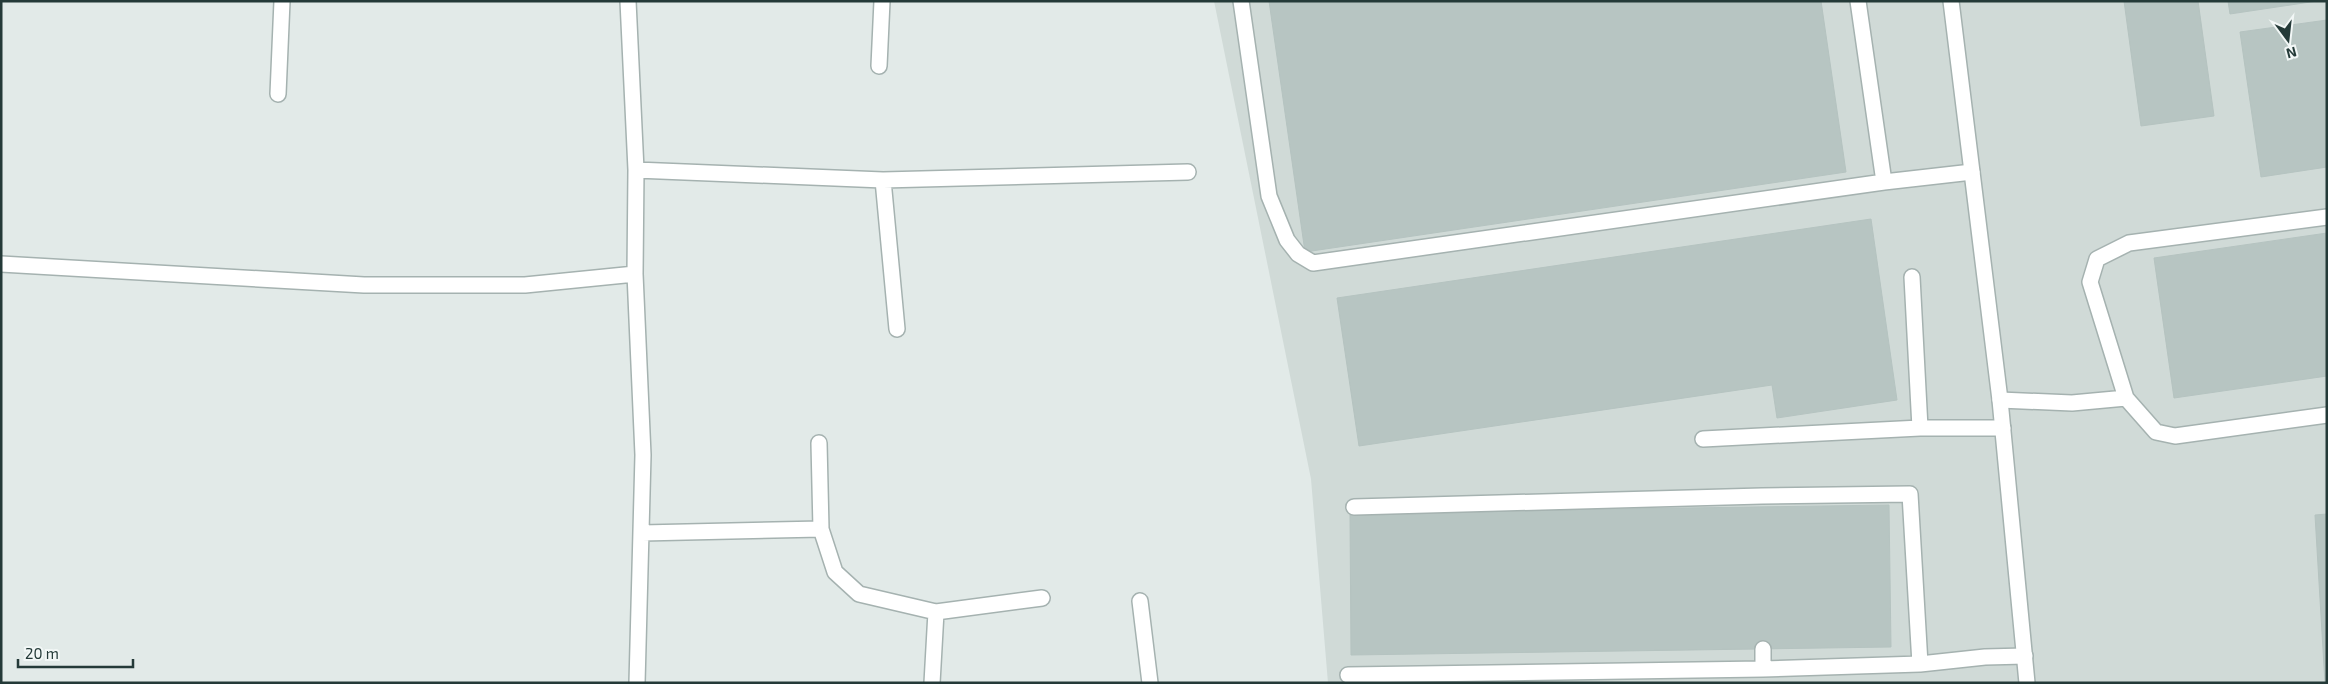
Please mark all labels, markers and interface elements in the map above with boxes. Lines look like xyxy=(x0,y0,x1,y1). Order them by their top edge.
north arrow xyxy=(2263,15,2313,65)
text: N xyxy=(2284,44,2299,63)
scale bar xyxy=(18,636,132,668)
text: 20 m xyxy=(25,644,59,662)

